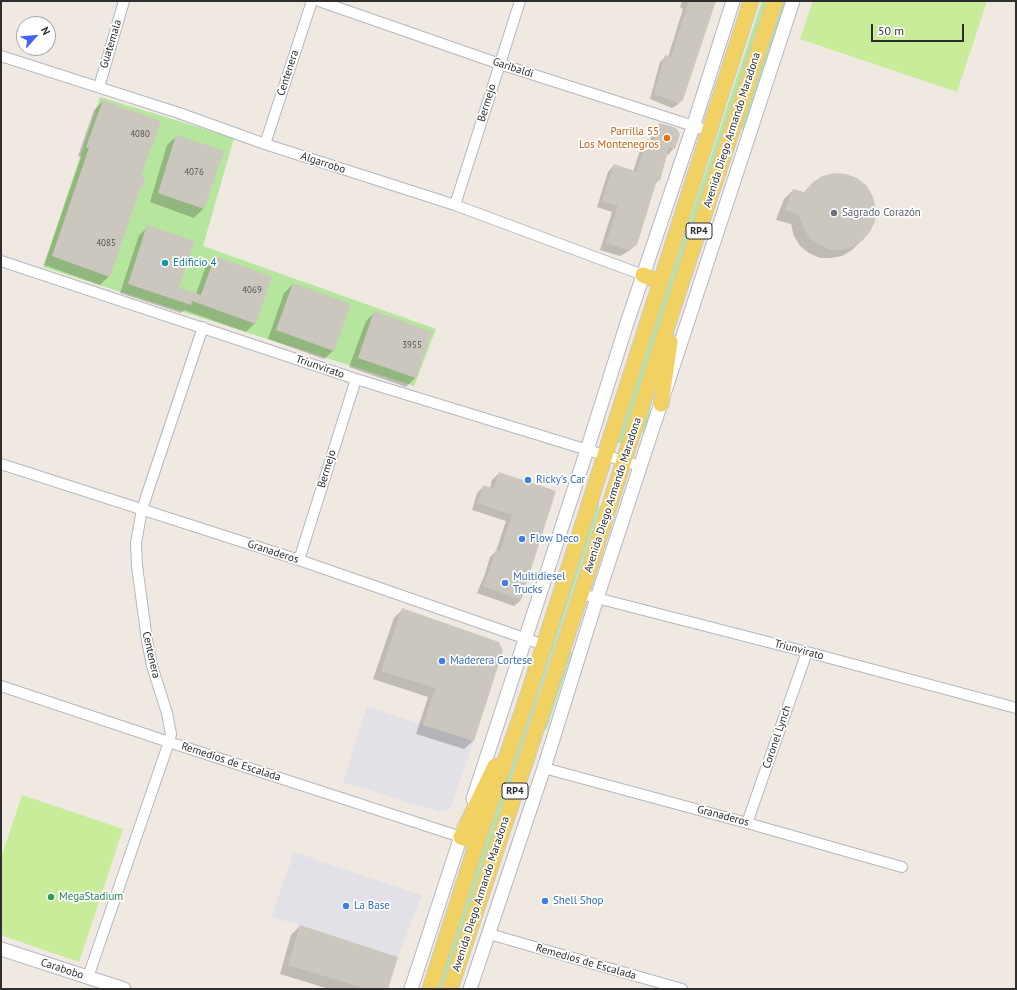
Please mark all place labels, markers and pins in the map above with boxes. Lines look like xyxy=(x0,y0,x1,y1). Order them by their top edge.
place label: Parrilla 55 Los Montenegros xyxy=(579,125,659,151)
marker: Parrilla 55 Los Montenegros xyxy=(662,133,672,143)
place label: Sagrado Corazón xyxy=(842,206,921,220)
marker: Sagrado Corazón xyxy=(829,208,839,218)
place label: Edificio 4 xyxy=(173,256,216,270)
marker: Edificio 4 xyxy=(160,258,170,268)
place label: Ricky's Car xyxy=(536,473,585,487)
marker: Ricky's Car xyxy=(523,475,533,485)
place label: Flow Deco xyxy=(530,532,579,546)
marker: Flow Deco xyxy=(517,534,527,544)
place label: Multidiesel Trucks xyxy=(513,570,565,596)
marker: Multidiesel Trucks xyxy=(500,578,510,588)
place label: Maderera Cortese xyxy=(450,654,532,668)
marker: Maderera Cortese xyxy=(437,656,447,666)
place label: MegaStadium xyxy=(59,890,123,904)
marker: MegaStadium xyxy=(46,892,56,902)
place label: Shell Shop xyxy=(553,894,604,908)
marker: Shell Shop xyxy=(540,896,550,906)
place label: La Base xyxy=(354,899,390,913)
marker: La Base xyxy=(341,901,351,911)

